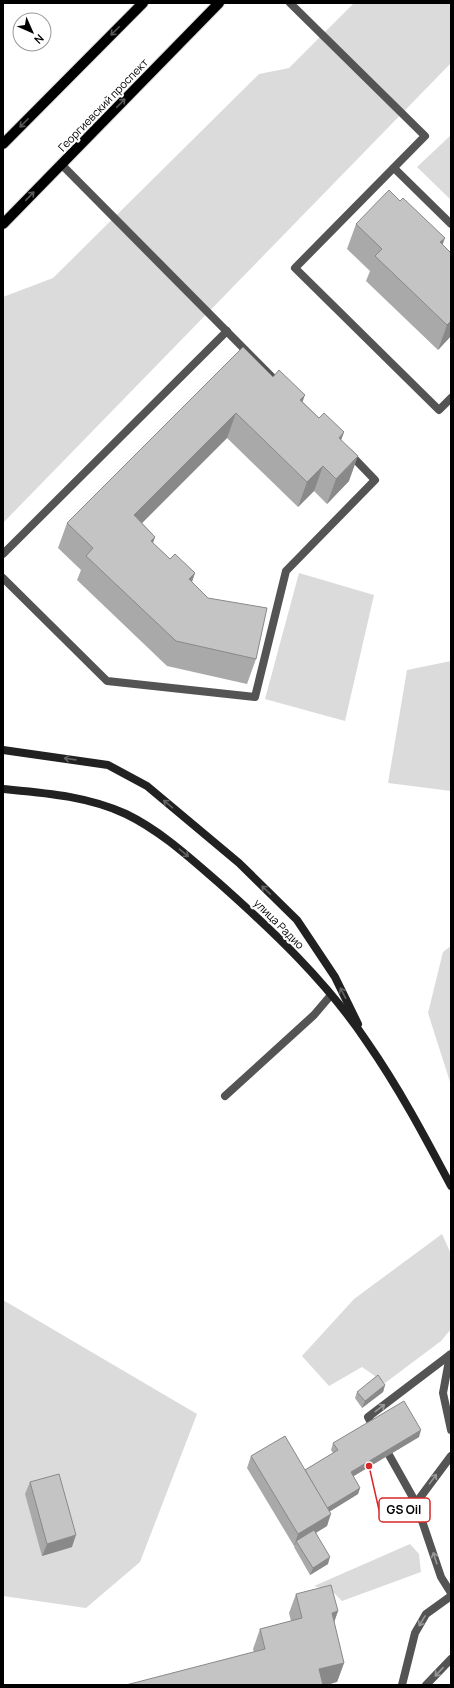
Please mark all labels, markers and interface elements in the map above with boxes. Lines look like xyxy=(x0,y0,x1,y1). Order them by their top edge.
north arrow xyxy=(12,12,52,52)
one-way arrow xyxy=(110,26,120,36)
text: N xyxy=(31,31,48,48)
street label: Георгиевский проспект xyxy=(54,55,151,154)
one-way arrow xyxy=(116,98,126,108)
one-way arrow xyxy=(19,118,29,128)
one-way arrow xyxy=(25,191,35,201)
one-way arrow xyxy=(64,755,77,763)
one-way arrow xyxy=(163,800,174,809)
one-way arrow xyxy=(178,849,189,858)
one-way arrow xyxy=(261,885,271,895)
street label: улица Радио xyxy=(251,895,308,952)
one-way arrow xyxy=(339,988,346,1000)
one-way arrow xyxy=(374,1404,385,1412)
one-way arrow xyxy=(429,1474,438,1485)
callout: GS Oil xyxy=(379,1498,430,1522)
text: GS Oil xyxy=(387,1501,421,1518)
one-way arrow xyxy=(431,1552,438,1565)
one-way arrow xyxy=(417,1615,425,1627)
one-way arrow xyxy=(434,1667,444,1677)

